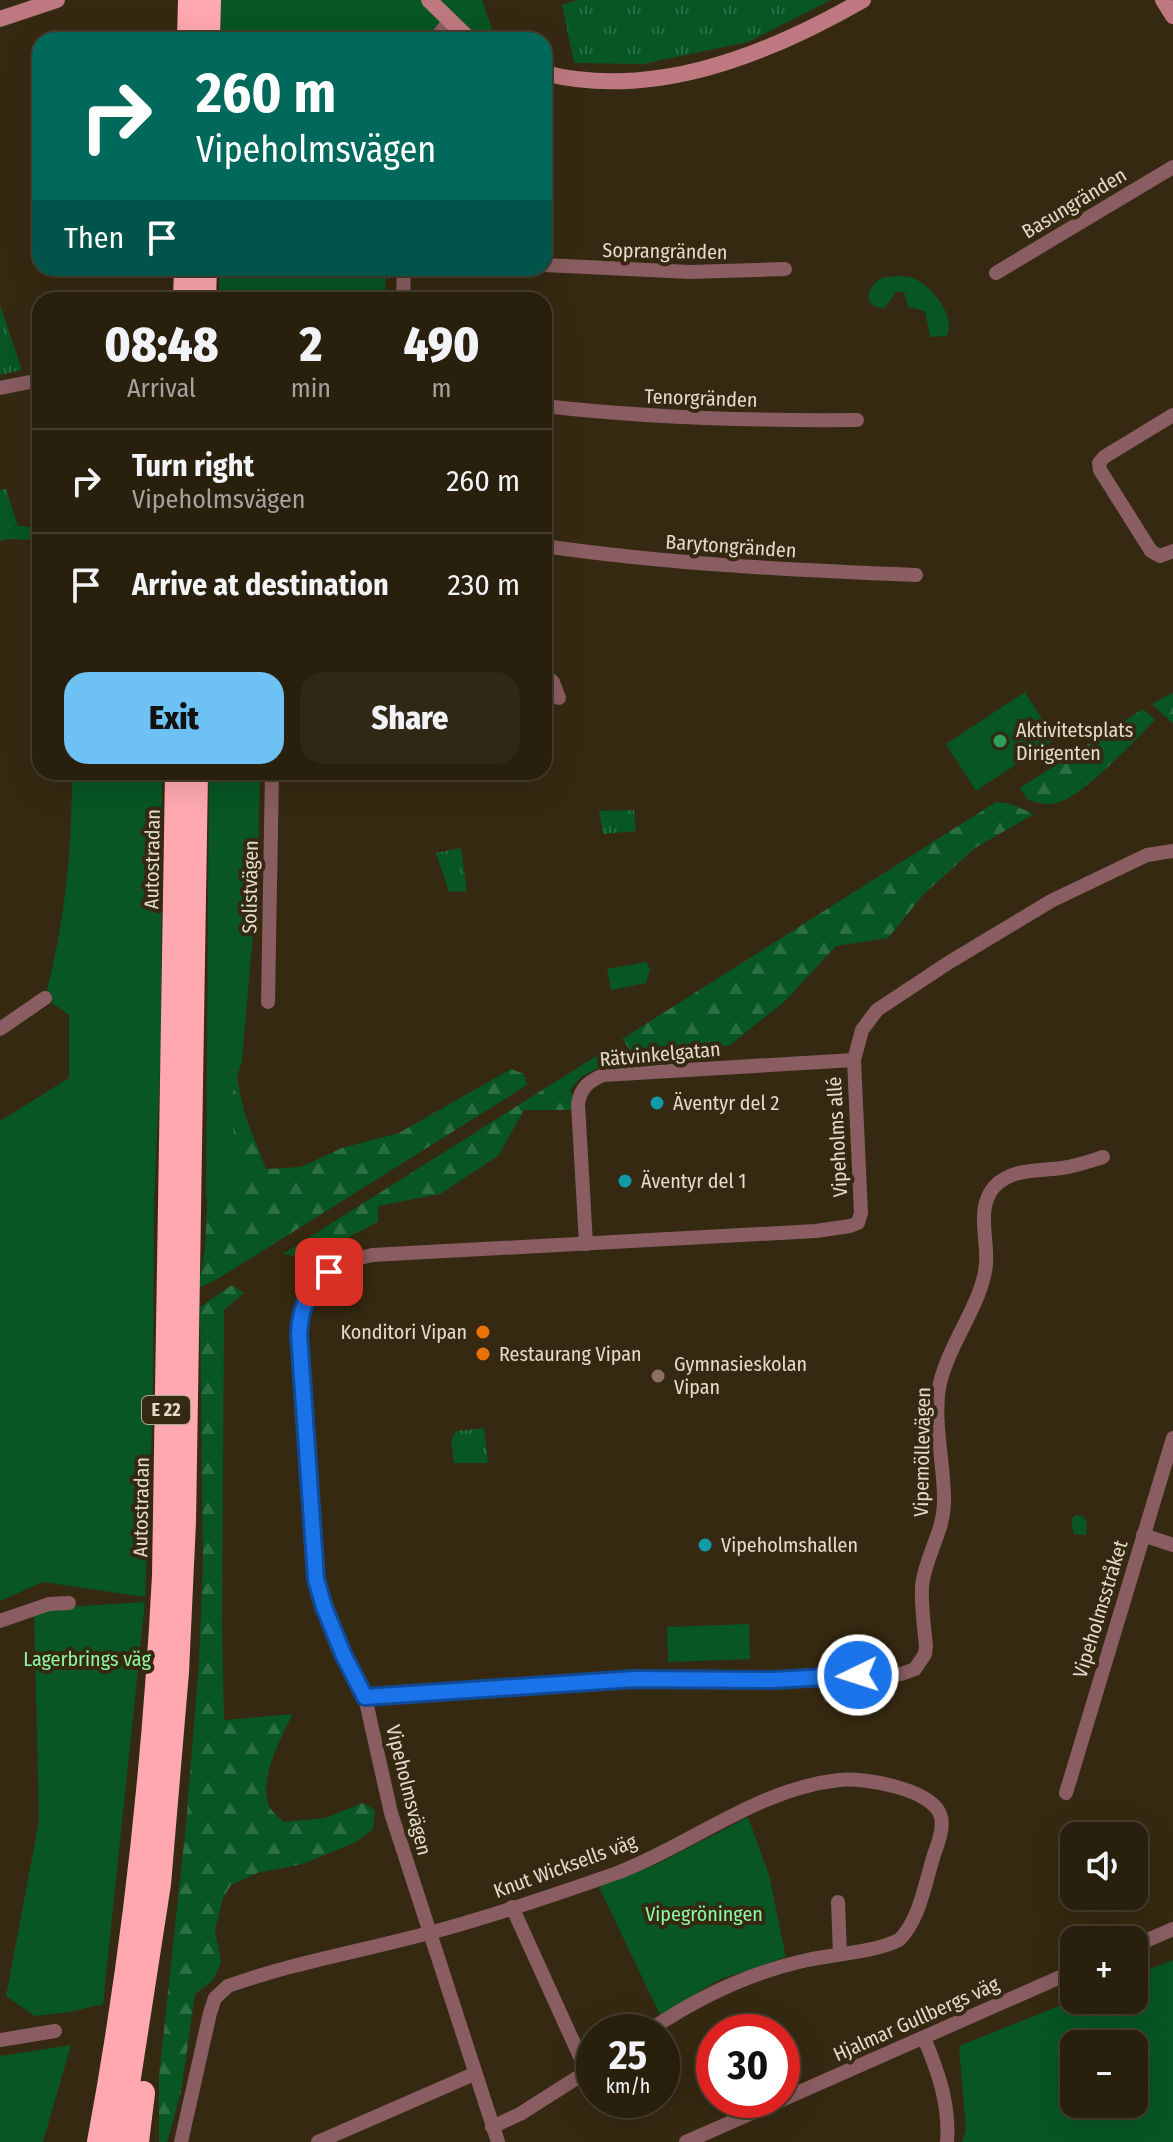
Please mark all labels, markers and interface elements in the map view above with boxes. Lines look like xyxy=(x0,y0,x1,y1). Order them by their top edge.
text: 260 m xyxy=(196,60,336,127)
icon: right xyxy=(64,64,168,168)
text: Vipeholmsvägen xyxy=(196,128,436,172)
street label: Basungränden xyxy=(1018,162,1130,244)
icon: arrive xyxy=(140,216,184,260)
text: Then xyxy=(64,220,124,256)
street label: Soprangränden xyxy=(602,238,728,264)
text: 08:48 xyxy=(104,316,218,374)
text: 2 xyxy=(300,316,322,374)
text: 490 xyxy=(403,316,480,374)
text: Arrival xyxy=(127,373,196,404)
text: min xyxy=(291,373,331,404)
text: m xyxy=(432,373,452,404)
street label: Tenorgränden xyxy=(644,384,758,412)
text: Turn right xyxy=(132,448,254,484)
icon: right xyxy=(64,459,108,503)
text: 260 m xyxy=(446,463,520,499)
text: Vipeholmsvägen xyxy=(132,484,305,515)
street label: Barytongränden xyxy=(665,529,797,563)
icon: arrive xyxy=(64,563,108,607)
text: Arrive at destination xyxy=(132,567,389,603)
text: 230 m xyxy=(448,567,520,603)
button: Exit xyxy=(64,672,284,764)
button: Share xyxy=(300,672,520,764)
place label: Aktivitetsplats Dirigenten xyxy=(1016,718,1133,765)
marker: Aktivitetsplats Dirigenten xyxy=(991,732,1009,750)
street label: Autostradan xyxy=(139,809,165,909)
street label: Solistvägen xyxy=(237,840,263,934)
street label: Rätvinkelgatan xyxy=(599,1037,721,1071)
street label: Vipeholms allé xyxy=(822,1076,852,1198)
place label: Äventyr del 2 xyxy=(673,1091,779,1115)
marker: Äventyr del 2 xyxy=(648,1094,666,1112)
place label: Äventyr del 1 xyxy=(641,1169,746,1193)
marker: Äventyr del 1 xyxy=(616,1172,634,1190)
pin xyxy=(295,1238,363,1306)
icon: arrive xyxy=(307,1250,351,1294)
place label: Konditori Vipan xyxy=(340,1320,467,1344)
marker: Konditori Vipan xyxy=(474,1323,492,1341)
place label: Restaurang Vipan xyxy=(499,1342,642,1366)
marker: Restaurang Vipan xyxy=(474,1345,492,1363)
place label: Gymnasieskolan Vipan xyxy=(674,1352,807,1399)
marker: Gymnasieskolan Vipan xyxy=(649,1367,667,1385)
street label: Vipemöllevägen xyxy=(909,1387,935,1517)
road number: E 22 xyxy=(142,1396,190,1424)
street label: Autostradan xyxy=(128,1457,154,1557)
place label: Vipeholmshallen xyxy=(721,1533,858,1557)
marker: Vipeholmshallen xyxy=(696,1536,714,1554)
street label: Vipeholmsstråket xyxy=(1068,1537,1132,1681)
position arrow xyxy=(816,1633,900,1717)
park label: Lagerbrings väg xyxy=(23,1647,151,1671)
street label: Vipeholmsvägen xyxy=(381,1722,437,1858)
map controls xyxy=(1060,1822,1148,2118)
button: sound xyxy=(1060,1822,1148,1910)
street label: Knut Wicksells väg xyxy=(490,1829,640,1903)
park label: Vipegröningen xyxy=(645,1902,763,1926)
button: + xyxy=(1060,1926,1148,2014)
street label: Hjalmar Gullbergs väg xyxy=(829,1971,1003,2066)
speed limit sign: 30 xyxy=(696,2014,800,2118)
button: − xyxy=(1060,2030,1148,2118)
text: 25 xyxy=(609,2032,647,2080)
text: km/h xyxy=(606,2074,650,2098)

